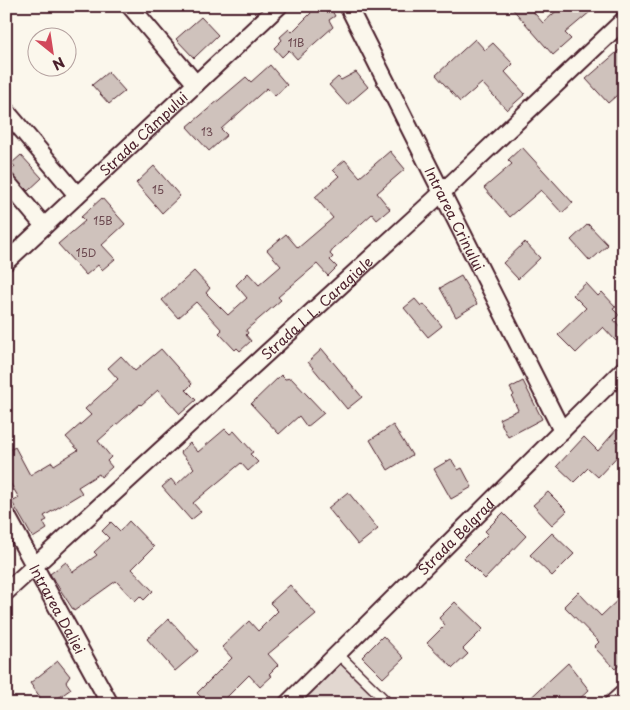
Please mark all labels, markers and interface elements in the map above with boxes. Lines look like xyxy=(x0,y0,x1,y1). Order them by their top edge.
north arrow xyxy=(28,28,78,78)
house number: 11B xyxy=(288,34,304,51)
text: N xyxy=(49,52,69,76)
street label: Strada Câmpului xyxy=(94,87,192,180)
house number: 13 xyxy=(201,123,213,140)
street label: Intrarea Crinului xyxy=(420,163,490,274)
house number: 15 xyxy=(152,181,164,198)
house number: 15B xyxy=(93,212,113,229)
house number: 15D xyxy=(76,244,96,261)
street label: Strada I. L. Caragiale xyxy=(256,251,377,364)
street label: Strada Belgrad xyxy=(412,493,499,579)
street label: Intrarea Daliei xyxy=(25,560,91,657)

